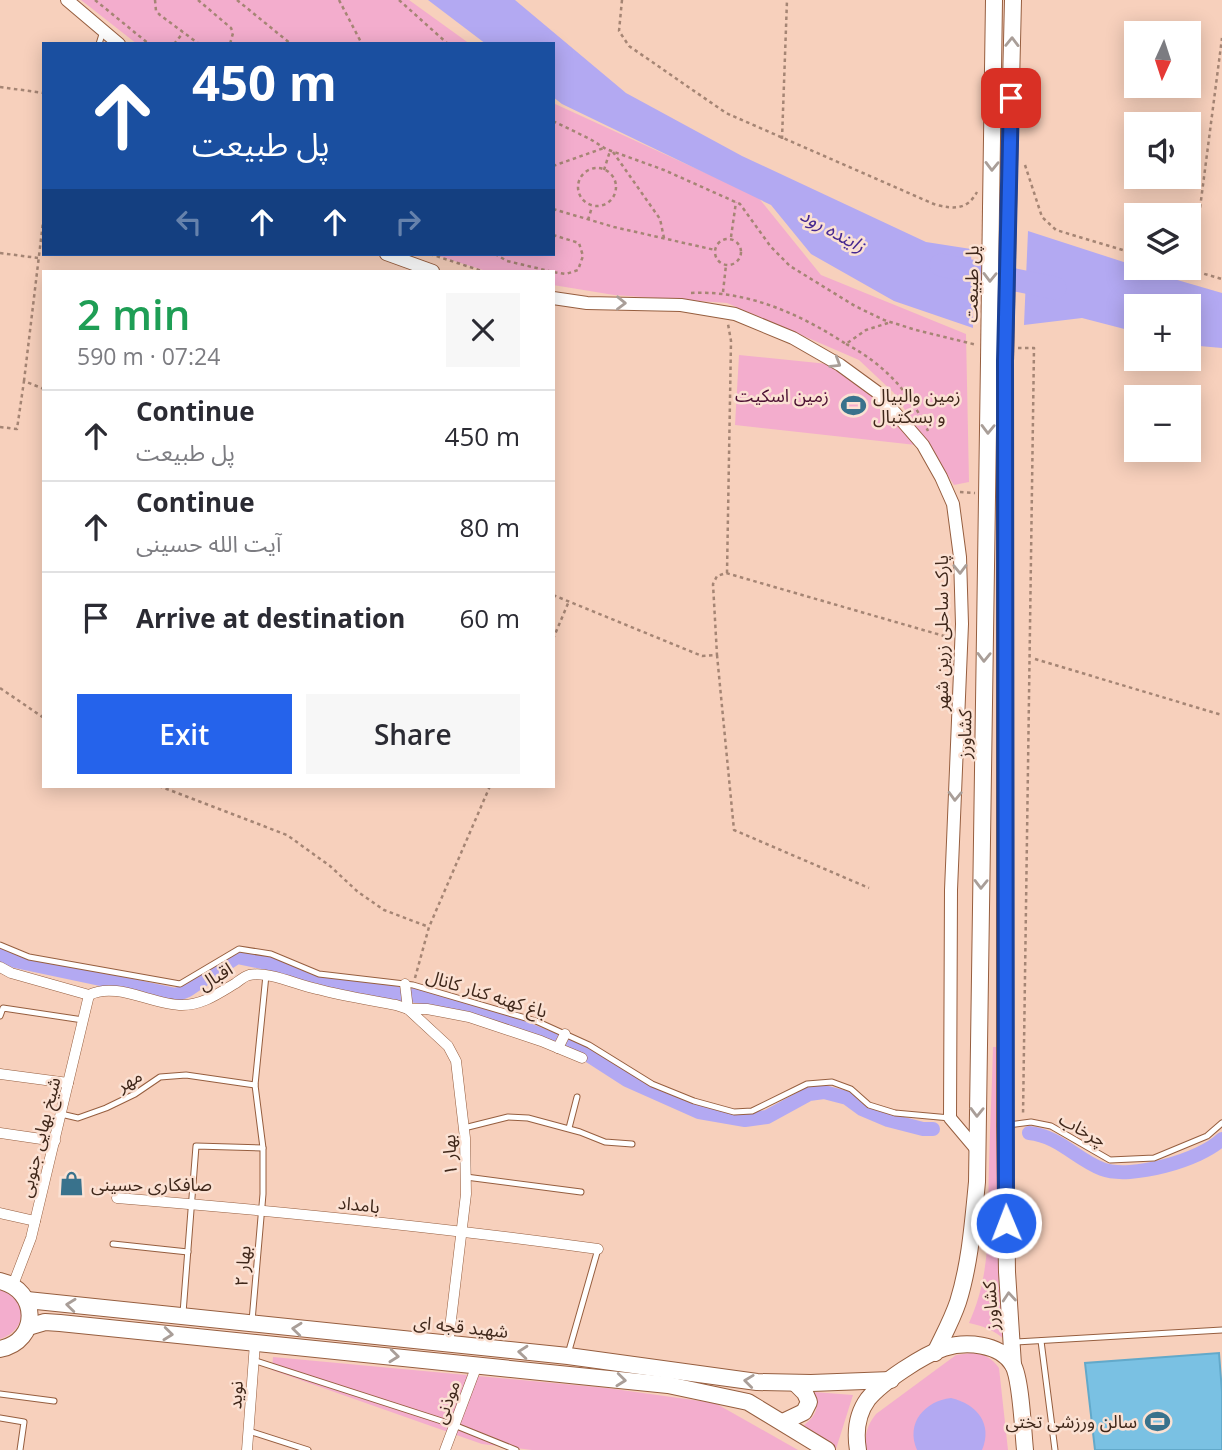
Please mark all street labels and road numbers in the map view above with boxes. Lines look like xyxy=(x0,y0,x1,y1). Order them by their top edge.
street label: پل طبیعت xyxy=(958,245,984,323)
street label: پارک ساحلی زرین شهر xyxy=(929,555,953,712)
street label: کشاورز xyxy=(952,709,976,760)
street label: اقبال xyxy=(193,956,237,996)
street label: باغ کهنه کنار کانال xyxy=(423,963,550,1026)
street label: مهر xyxy=(111,1063,146,1097)
street label: شیخ بهایی جنوبی xyxy=(12,1074,67,1200)
street label: چرخاب xyxy=(1055,1106,1111,1152)
street label: بهار ۱ xyxy=(436,1134,462,1176)
street label: بامداد xyxy=(337,1190,381,1218)
street label: بهار ۲ xyxy=(228,1245,256,1287)
street label: کشاورز xyxy=(976,1280,1004,1332)
street label: شهید قجه ای xyxy=(412,1309,510,1343)
street label: موذنی xyxy=(427,1377,465,1427)
street label: نوید xyxy=(222,1380,248,1410)

